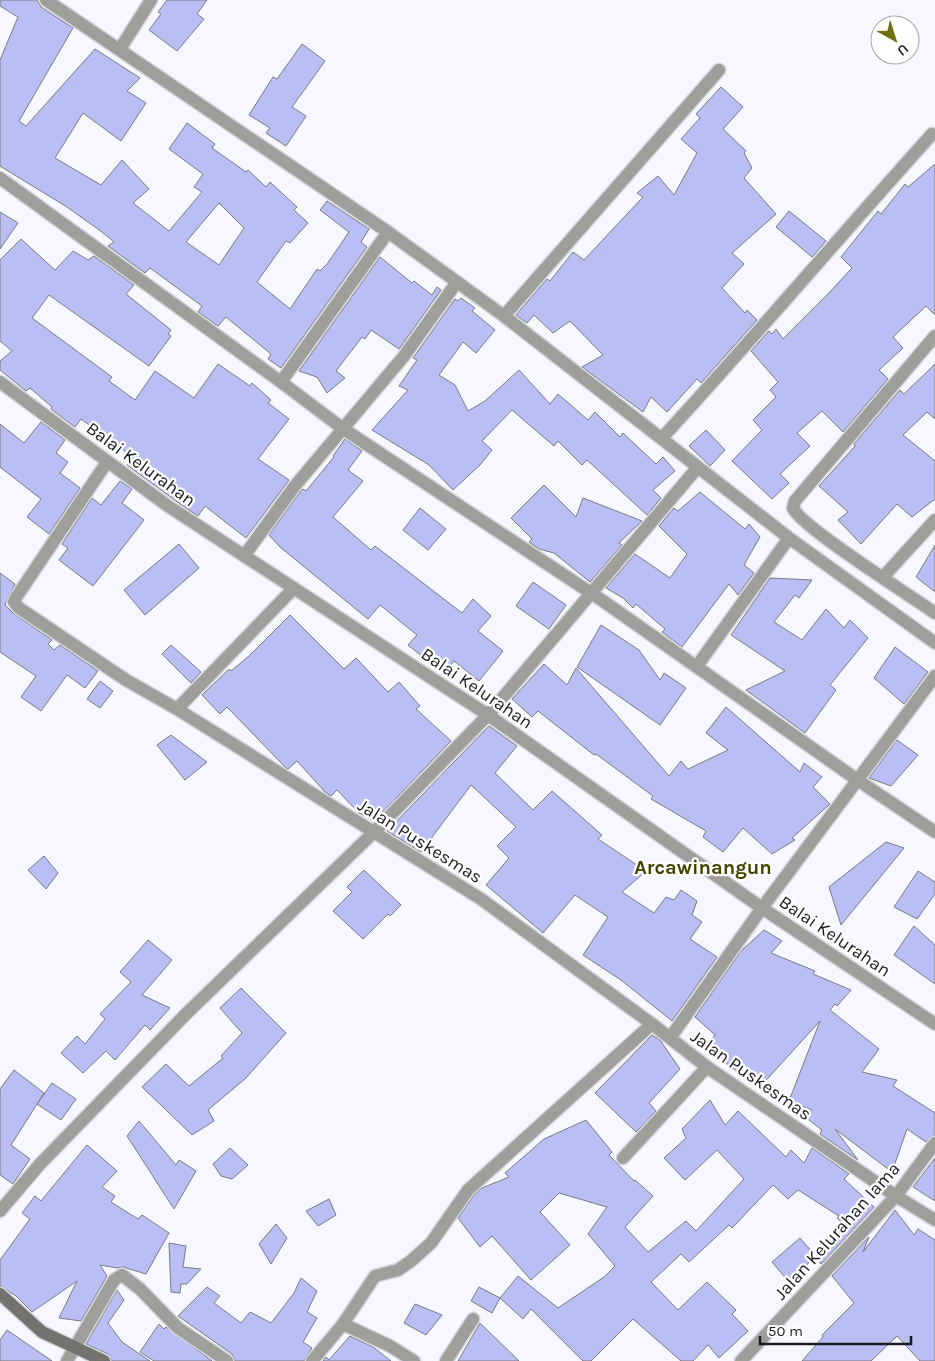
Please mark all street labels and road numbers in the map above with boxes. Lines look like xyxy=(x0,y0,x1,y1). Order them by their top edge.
street label: Balai Kelurahan xyxy=(82,417,200,511)
street label: Balai Kelurahan xyxy=(417,643,537,733)
street label: Jalan Puskesmas xyxy=(354,794,486,888)
street label: Balai Kelurahan xyxy=(775,891,895,981)
street label: Jalan Puskesmas xyxy=(686,1025,816,1125)
street label: Jalan Kelurahan lama xyxy=(769,1158,905,1304)

